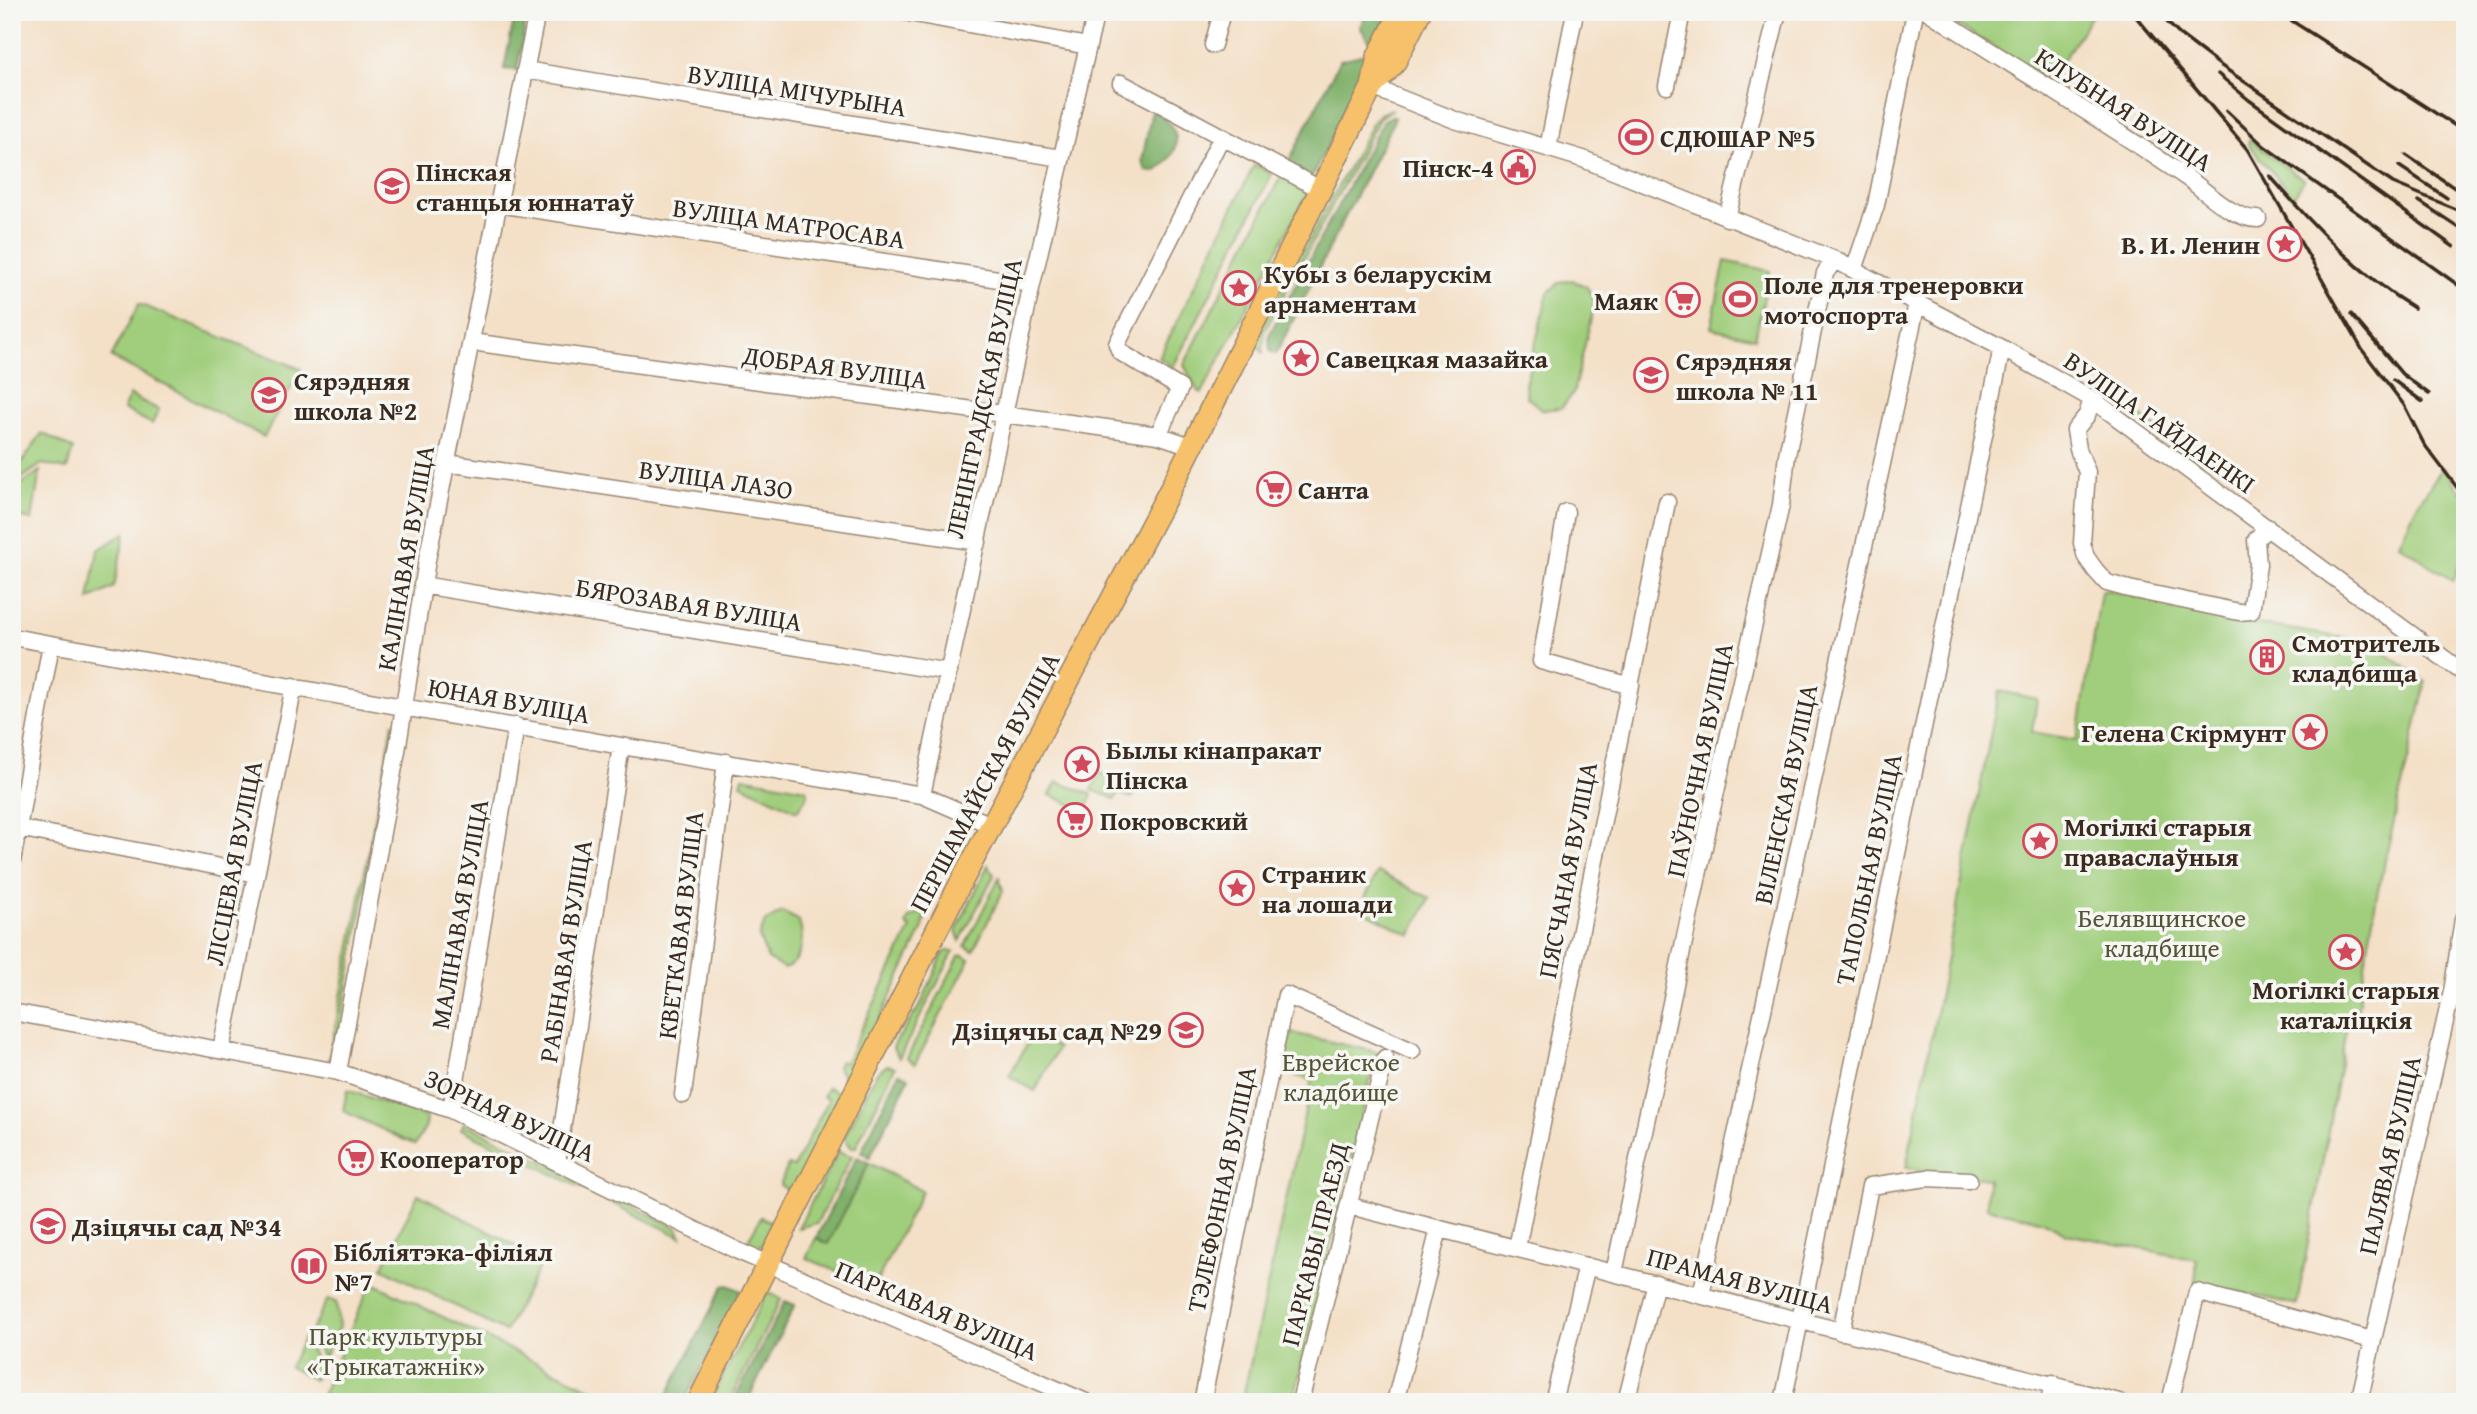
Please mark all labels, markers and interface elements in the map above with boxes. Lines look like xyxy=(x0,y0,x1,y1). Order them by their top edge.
street label: КЛУБНАЯ ВУЛІЦА xyxy=(2028,37,2221,181)
street label: ВУЛІЦА МІЧУРЫНА xyxy=(685,53,909,127)
sports icon: СДЮШАР №5 xyxy=(1617,118,1655,156)
place label: СДЮШАР №5 xyxy=(1660,118,1816,157)
place label: Пінск-4 xyxy=(1403,148,1494,187)
public building icon: Пінск-4 xyxy=(1499,148,1537,186)
place label: Пінская станцыя юннатаў xyxy=(416,152,635,221)
school or university icon: Пінская станцыя юннатаў xyxy=(373,167,411,205)
street label: ВУЛІЦА МАТРОСАВА xyxy=(670,187,908,259)
place label: В. И. Ленин xyxy=(2121,225,2260,264)
place icon: В. И. Ленин xyxy=(2266,225,2304,263)
street label: ЛЕНІНГРАДСКАЯ ВУЛІЦА xyxy=(934,254,1032,542)
place label: Кубы з беларускім арнаментам xyxy=(1264,254,1492,323)
place label: Поле для тренеровки мотоспорта xyxy=(1764,265,2024,334)
place icon: Кубы з беларускім арнаментам xyxy=(1220,269,1258,307)
sports icon: Поле для тренеровки мотоспорта xyxy=(1721,280,1759,318)
place label: Маяк xyxy=(1594,281,1658,320)
supermarket icon: Маяк xyxy=(1664,281,1702,319)
street label: ДОБРАЯ ВУЛІЦА xyxy=(739,335,930,399)
place icon: Савецкая мазайка xyxy=(1282,339,1320,377)
place label: Савецкая мазайка xyxy=(1326,339,1549,378)
place label: Сярэдняя школа № 11 xyxy=(1676,341,1818,410)
street label: ВУЛІЦА ГАЙДАЕНКІ xyxy=(2056,341,2264,503)
school or university icon: Сярэдняя школа № 11 xyxy=(1632,356,1670,394)
place label: Сярэдняя школа №2 xyxy=(294,361,417,430)
school or university icon: Сярэдняя школа №2 xyxy=(250,376,288,414)
street label: КАЛІНАВАЯ ВУЛІЦА xyxy=(366,442,444,674)
street label: ВУЛІЦА ЛАЗО xyxy=(637,449,795,509)
supermarket icon: Санта xyxy=(1255,470,1293,508)
place label: Санта xyxy=(1298,470,1370,509)
street label: БЯРОЗАВАЯ ВУЛІЦА xyxy=(573,567,805,641)
place label: Смотритель кладбища xyxy=(2292,623,2440,692)
building icon: Смотритель кладбища xyxy=(2248,638,2286,676)
street label: ПАЎНОЧНАЯ ВУЛІЦА xyxy=(1655,639,1743,881)
street label: ПЕРШАМАЙСКАЯ ВУЛІЦА xyxy=(899,645,1069,919)
street label: ЮНАЯ ВУЛІЦА xyxy=(425,667,593,733)
street label: ВІЛЕНСКАЯ ВУЛІЦА xyxy=(1743,680,1827,908)
place label: Гелена Скірмунт xyxy=(2081,713,2286,752)
place icon: Гелена Скірмунт xyxy=(2291,713,2329,751)
place label: Былы кінапракат Пінска xyxy=(1106,730,1321,799)
place icon: Былы кінапракат Пінска xyxy=(1063,745,1101,783)
street label: ТАПОЛЬНАЯ ВУЛІЦА xyxy=(1824,750,1912,988)
street label: ЛІСЦЕВАЯ ВУЛІЦА xyxy=(194,757,272,969)
street label: ПЯСЧАНАЯ ВУЛІЦА xyxy=(1527,758,1607,981)
street label: МАЛІНАВАЯ ВУЛІЦА xyxy=(420,796,498,1032)
supermarket icon: Покровский xyxy=(1056,801,1094,839)
place label: Покровский xyxy=(1100,801,1248,840)
place label: Могілкі старыя праваслаўныя xyxy=(2064,807,2251,876)
street label: КВЕТКАВАЯ ВУЛІЦА xyxy=(647,809,713,1041)
place icon: Могілкі старыя праваслаўныя xyxy=(2021,822,2059,860)
street label: РАБІНАВАЯ ВУЛІЦА xyxy=(528,837,602,1065)
place label: Страник на лошади xyxy=(1262,854,1393,923)
place icon: Страник на лошади xyxy=(1218,869,1256,907)
park label: Белявщинское кладбище xyxy=(2078,898,2246,967)
place icon: Могілкі старыя каталіцкія xyxy=(2327,933,2365,971)
place label: Могілкі старыя каталіцкія xyxy=(2252,970,2440,1039)
place label: Дзіцячы сад №29 xyxy=(951,1011,1162,1050)
school or university icon: Дзіцячы сад №29 xyxy=(1167,1011,1205,1049)
park label: Еврейское кладбище xyxy=(1282,1042,1400,1111)
street label: ПАЛЯВАЯ ВУЛІЦА xyxy=(2347,1051,2431,1258)
street label: ЗОРНАЯ ВУЛІЦА xyxy=(418,1058,602,1172)
street label: ТЭЛЕФОННАЯ ВУЛІЦА xyxy=(1176,1062,1266,1316)
street label: ПАРКАВЫ ПРАЕЗД xyxy=(1270,1138,1358,1350)
supermarket icon: Кооператор xyxy=(337,1139,375,1177)
place label: Кооператор xyxy=(380,1139,524,1178)
school or university icon: Дзіцячы сад №34 xyxy=(29,1207,67,1245)
place label: Дзіцячы сад №34 xyxy=(71,1207,282,1246)
place label: Бібліятэка-філіял №7 xyxy=(334,1232,553,1301)
street label: ПРАМАЯ ВУЛІЦА xyxy=(1643,1236,1838,1324)
library icon: Бібліятэка-філіял №7 xyxy=(290,1247,328,1285)
street label: ПАРКАВАЯ ВУЛІЦА xyxy=(829,1250,1045,1371)
park label: Парк культуры «Трыкатажнік» xyxy=(307,1316,485,1385)

